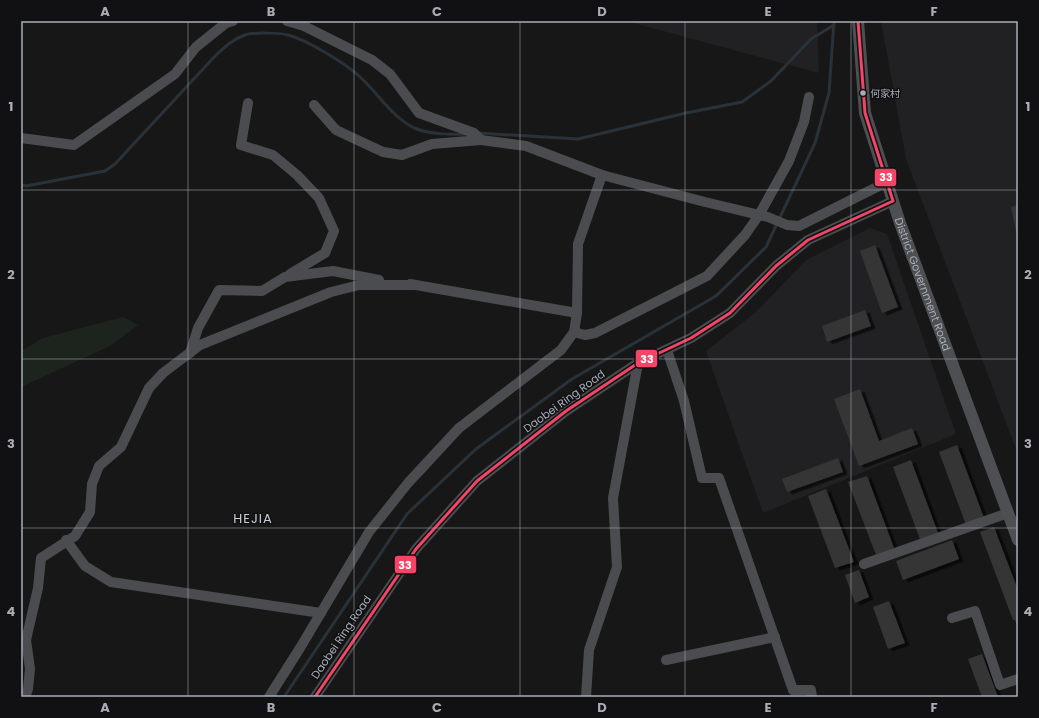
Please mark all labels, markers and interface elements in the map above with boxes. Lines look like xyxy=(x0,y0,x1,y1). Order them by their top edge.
text: A xyxy=(100,2,110,21)
text: B xyxy=(267,2,276,21)
text: C xyxy=(432,2,442,21)
text: D xyxy=(597,2,607,21)
text: E xyxy=(764,2,772,21)
text: F xyxy=(930,2,938,21)
place label: 何家村 xyxy=(870,86,900,101)
marker: 何家村 xyxy=(858,88,868,98)
text: 1 xyxy=(9,97,13,116)
text: 1 xyxy=(1026,97,1030,116)
line badge: 33 xyxy=(874,168,897,187)
text: 33 xyxy=(879,169,893,185)
street label: District Government Road xyxy=(891,215,955,353)
text: 2 xyxy=(7,265,15,284)
text: 2 xyxy=(1024,265,1032,284)
line badge: 33 xyxy=(635,349,658,368)
text: 33 xyxy=(640,351,654,367)
street label: Daobei Ring Road xyxy=(520,366,608,436)
text: 3 xyxy=(7,434,15,453)
text: 3 xyxy=(1024,434,1032,453)
district label: HEJIA xyxy=(233,509,273,528)
line badge: 33 xyxy=(394,555,417,574)
text: 33 xyxy=(398,557,412,573)
street label: Daobei Ring Road xyxy=(307,592,375,682)
text: 4 xyxy=(7,602,16,621)
text: 4 xyxy=(1024,602,1033,621)
text: A xyxy=(100,698,110,717)
text: B xyxy=(267,698,276,717)
text: C xyxy=(432,698,442,717)
text: D xyxy=(597,698,607,717)
text: E xyxy=(764,698,772,717)
text: F xyxy=(930,698,938,717)

